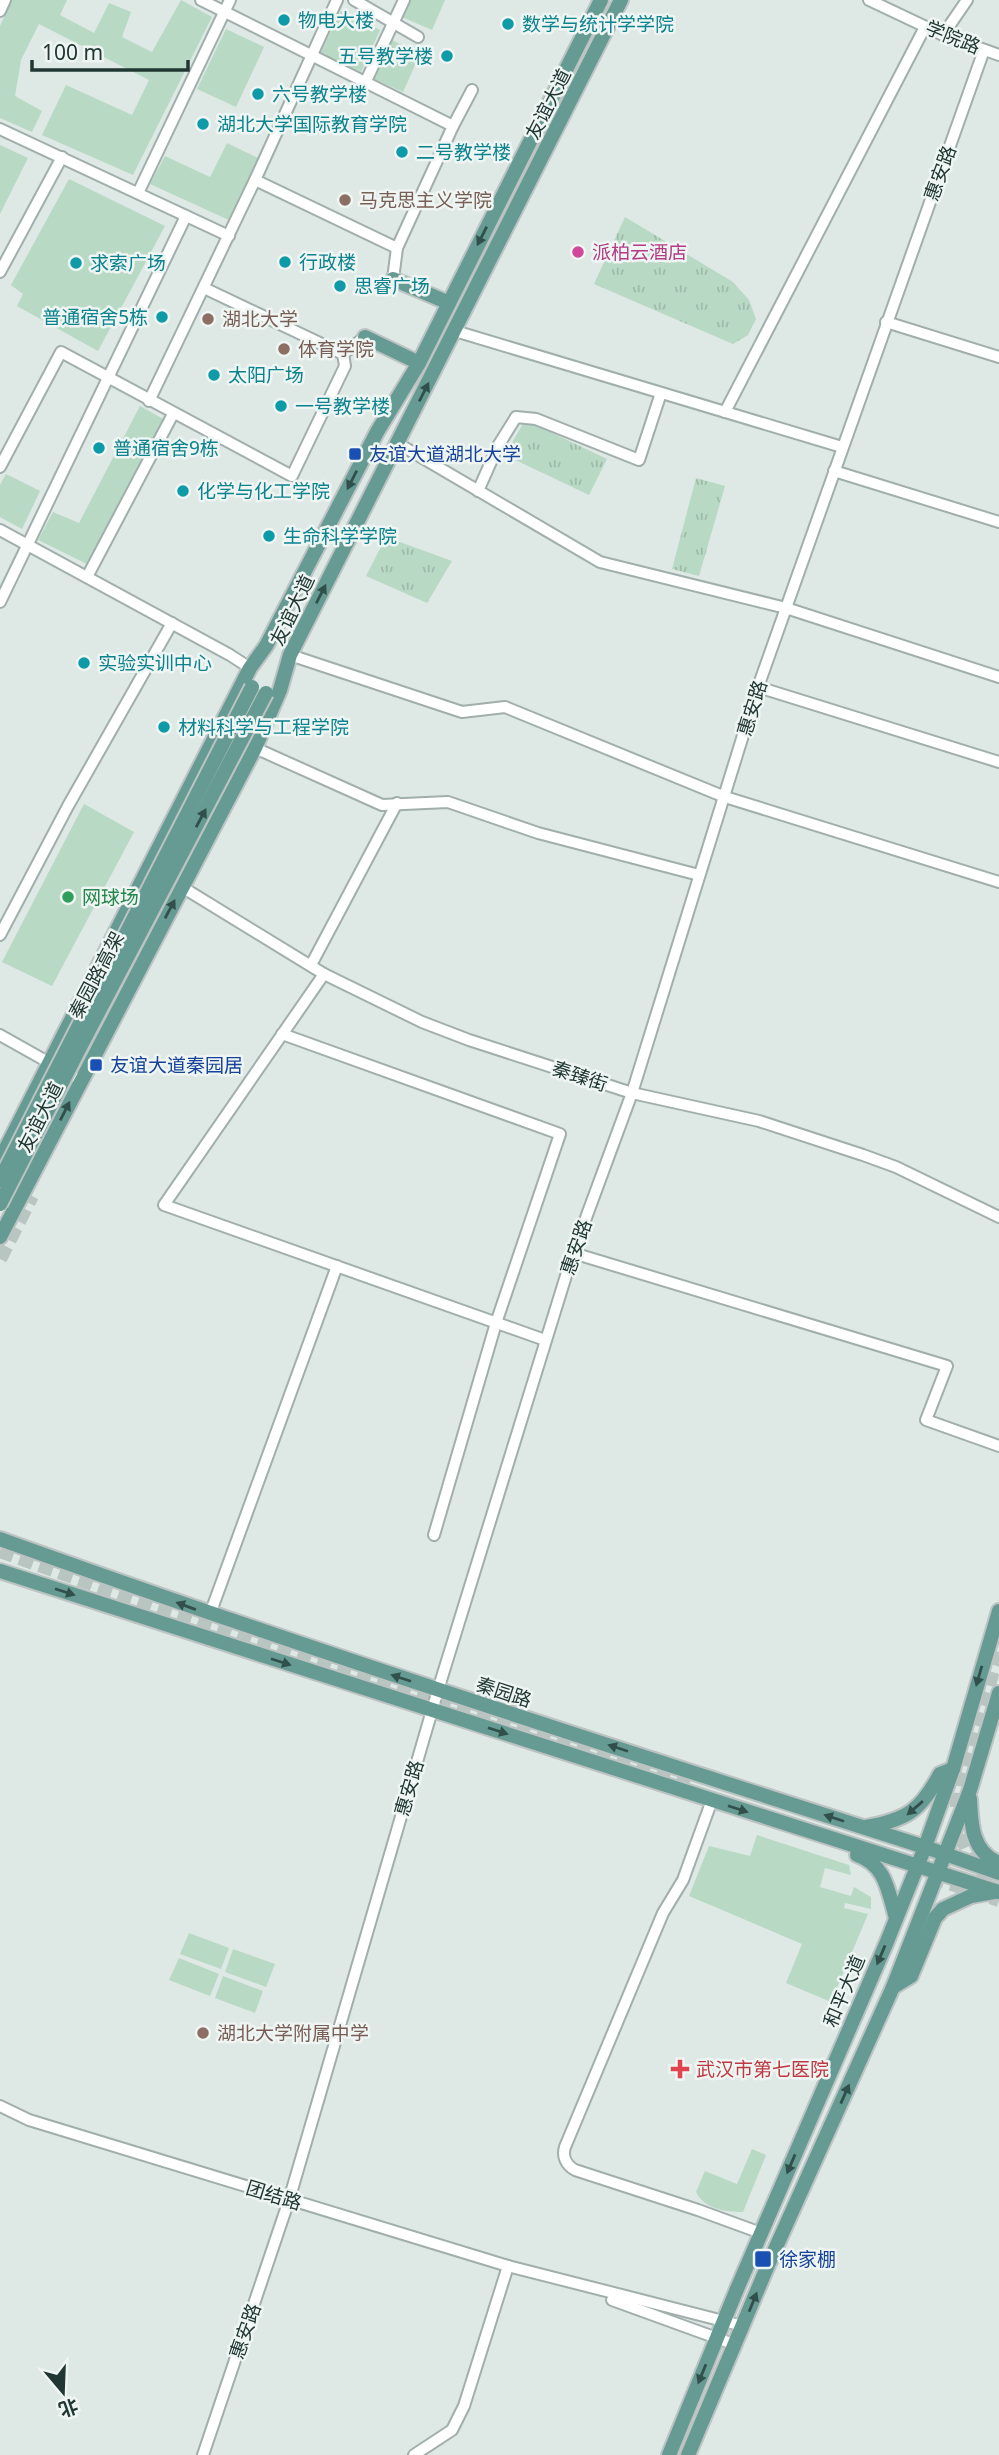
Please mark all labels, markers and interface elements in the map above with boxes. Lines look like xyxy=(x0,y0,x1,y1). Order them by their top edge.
place label: 物电大楼 xyxy=(298,7,374,33)
place label: 数学与统计学学院 xyxy=(522,11,674,37)
marker: 物电大楼 xyxy=(276,12,292,28)
street label: 学院路 xyxy=(922,14,984,60)
marker: 数学与统计学学院 xyxy=(500,16,516,32)
scale bar xyxy=(32,28,187,72)
text: 100 m xyxy=(42,38,103,66)
place label: 五号教学楼 xyxy=(338,43,433,69)
marker: 五号教学楼 xyxy=(439,48,455,64)
street label: 友谊大道 xyxy=(519,64,577,144)
place label: 六号教学楼 xyxy=(272,81,367,107)
marker: 六号教学楼 xyxy=(250,86,266,102)
place label: 湖北大学国际教育学院 xyxy=(217,111,407,137)
marker: 湖北大学国际教育学院 xyxy=(195,116,211,132)
place label: 二号教学楼 xyxy=(416,139,511,165)
street label: 惠安路 xyxy=(918,142,962,204)
marker: 二号教学楼 xyxy=(394,144,410,160)
place label: 马克思主义学院 xyxy=(359,187,492,213)
marker: 马克思主义学院 xyxy=(337,192,353,208)
one-way arrow xyxy=(477,226,488,246)
place label: 派柏云酒店 xyxy=(592,239,687,265)
marker: 派柏云酒店 xyxy=(570,244,586,260)
place label: 行政楼 xyxy=(299,249,356,275)
place label: 求索广场 xyxy=(90,250,166,276)
marker: 行政楼 xyxy=(277,254,293,270)
marker: 求索广场 xyxy=(68,255,84,271)
place label: 思睿广场 xyxy=(354,273,430,299)
marker: 思睿广场 xyxy=(332,278,348,294)
place label: 普通宿舍5栋 xyxy=(42,304,148,330)
place label: 湖北大学 xyxy=(222,306,298,332)
marker: 普通宿舍5栋 xyxy=(154,309,170,325)
marker: 湖北大学 xyxy=(200,311,216,327)
place label: 体育学院 xyxy=(298,336,374,362)
marker: 体育学院 xyxy=(276,341,292,357)
place label: 太阳广场 xyxy=(228,362,304,388)
marker: 太阳广场 xyxy=(206,367,222,383)
one-way arrow xyxy=(417,381,429,401)
place label: 一号教学楼 xyxy=(295,393,390,419)
marker: 一号教学楼 xyxy=(273,398,289,414)
place label: 普通宿舍9栋 xyxy=(113,435,219,461)
marker: 普通宿舍9栋 xyxy=(91,440,107,456)
place label: 友谊大道湖北大学 xyxy=(369,441,521,467)
marker: 友谊大道湖北大学 xyxy=(347,446,363,462)
one-way arrow xyxy=(347,470,358,490)
place label: 化学与化工学院 xyxy=(197,478,330,504)
marker: 化学与化工学院 xyxy=(175,483,191,499)
place label: 生命科学学院 xyxy=(283,523,397,549)
marker: 生命科学学院 xyxy=(261,528,277,544)
street label: 友谊大道 xyxy=(264,570,320,650)
one-way arrow xyxy=(314,584,326,604)
place label: 实验实训中心 xyxy=(98,650,212,676)
marker: 实验实训中心 xyxy=(76,655,92,671)
street label: 惠安路 xyxy=(731,677,773,739)
place label: 材料科学与工程学院 xyxy=(178,714,349,740)
marker: 材料科学与工程学院 xyxy=(156,719,172,735)
one-way arrow xyxy=(195,808,207,827)
place label: 网球场 xyxy=(82,884,139,910)
marker: 网球场 xyxy=(60,889,76,905)
one-way arrow xyxy=(163,899,175,919)
street label: 秦园路高架 xyxy=(62,927,130,1023)
place label: 友谊大道秦园居 xyxy=(110,1052,243,1078)
street label: 秦臻街 xyxy=(549,1055,611,1097)
marker: 友谊大道秦园居 xyxy=(88,1057,104,1073)
street label: 友谊大道 xyxy=(11,1077,69,1157)
one-way arrow xyxy=(59,1101,70,1121)
street label: 惠安路 xyxy=(554,1216,598,1278)
one-way arrow xyxy=(55,1587,76,1597)
one-way arrow xyxy=(175,1600,196,1611)
one-way arrow xyxy=(271,1657,292,1667)
one-way arrow xyxy=(973,1665,984,1687)
street label: 秦园路 xyxy=(473,1671,535,1713)
one-way arrow xyxy=(391,1672,412,1683)
one-way arrow xyxy=(488,1727,509,1737)
one-way arrow xyxy=(607,1743,628,1753)
street label: 惠安路 xyxy=(389,1757,429,1819)
one-way arrow xyxy=(907,1800,924,1815)
one-way arrow xyxy=(727,1804,748,1815)
one-way arrow xyxy=(824,1812,845,1823)
one-way arrow xyxy=(875,1945,886,1966)
street label: 和平大道 xyxy=(817,1951,871,2031)
place label: 湖北大学附属中学 xyxy=(217,2020,369,2046)
marker: 湖北大学附属中学 xyxy=(195,2025,211,2041)
place label: 武汉市第七医院 xyxy=(696,2056,829,2082)
marker: 武汉市第七医院 xyxy=(670,2059,690,2079)
one-way arrow xyxy=(839,2084,851,2104)
one-way arrow xyxy=(785,2154,796,2175)
street label: 团结路 xyxy=(243,2174,305,2216)
place label: 徐家棚 xyxy=(779,2246,836,2272)
marker: 徐家棚 xyxy=(753,2249,773,2269)
one-way arrow xyxy=(747,2291,758,2312)
street label: 惠安路 xyxy=(223,2300,267,2362)
north arrow xyxy=(28,2357,98,2427)
one-way arrow xyxy=(696,2363,707,2384)
text: 北 xyxy=(55,2393,82,2423)

